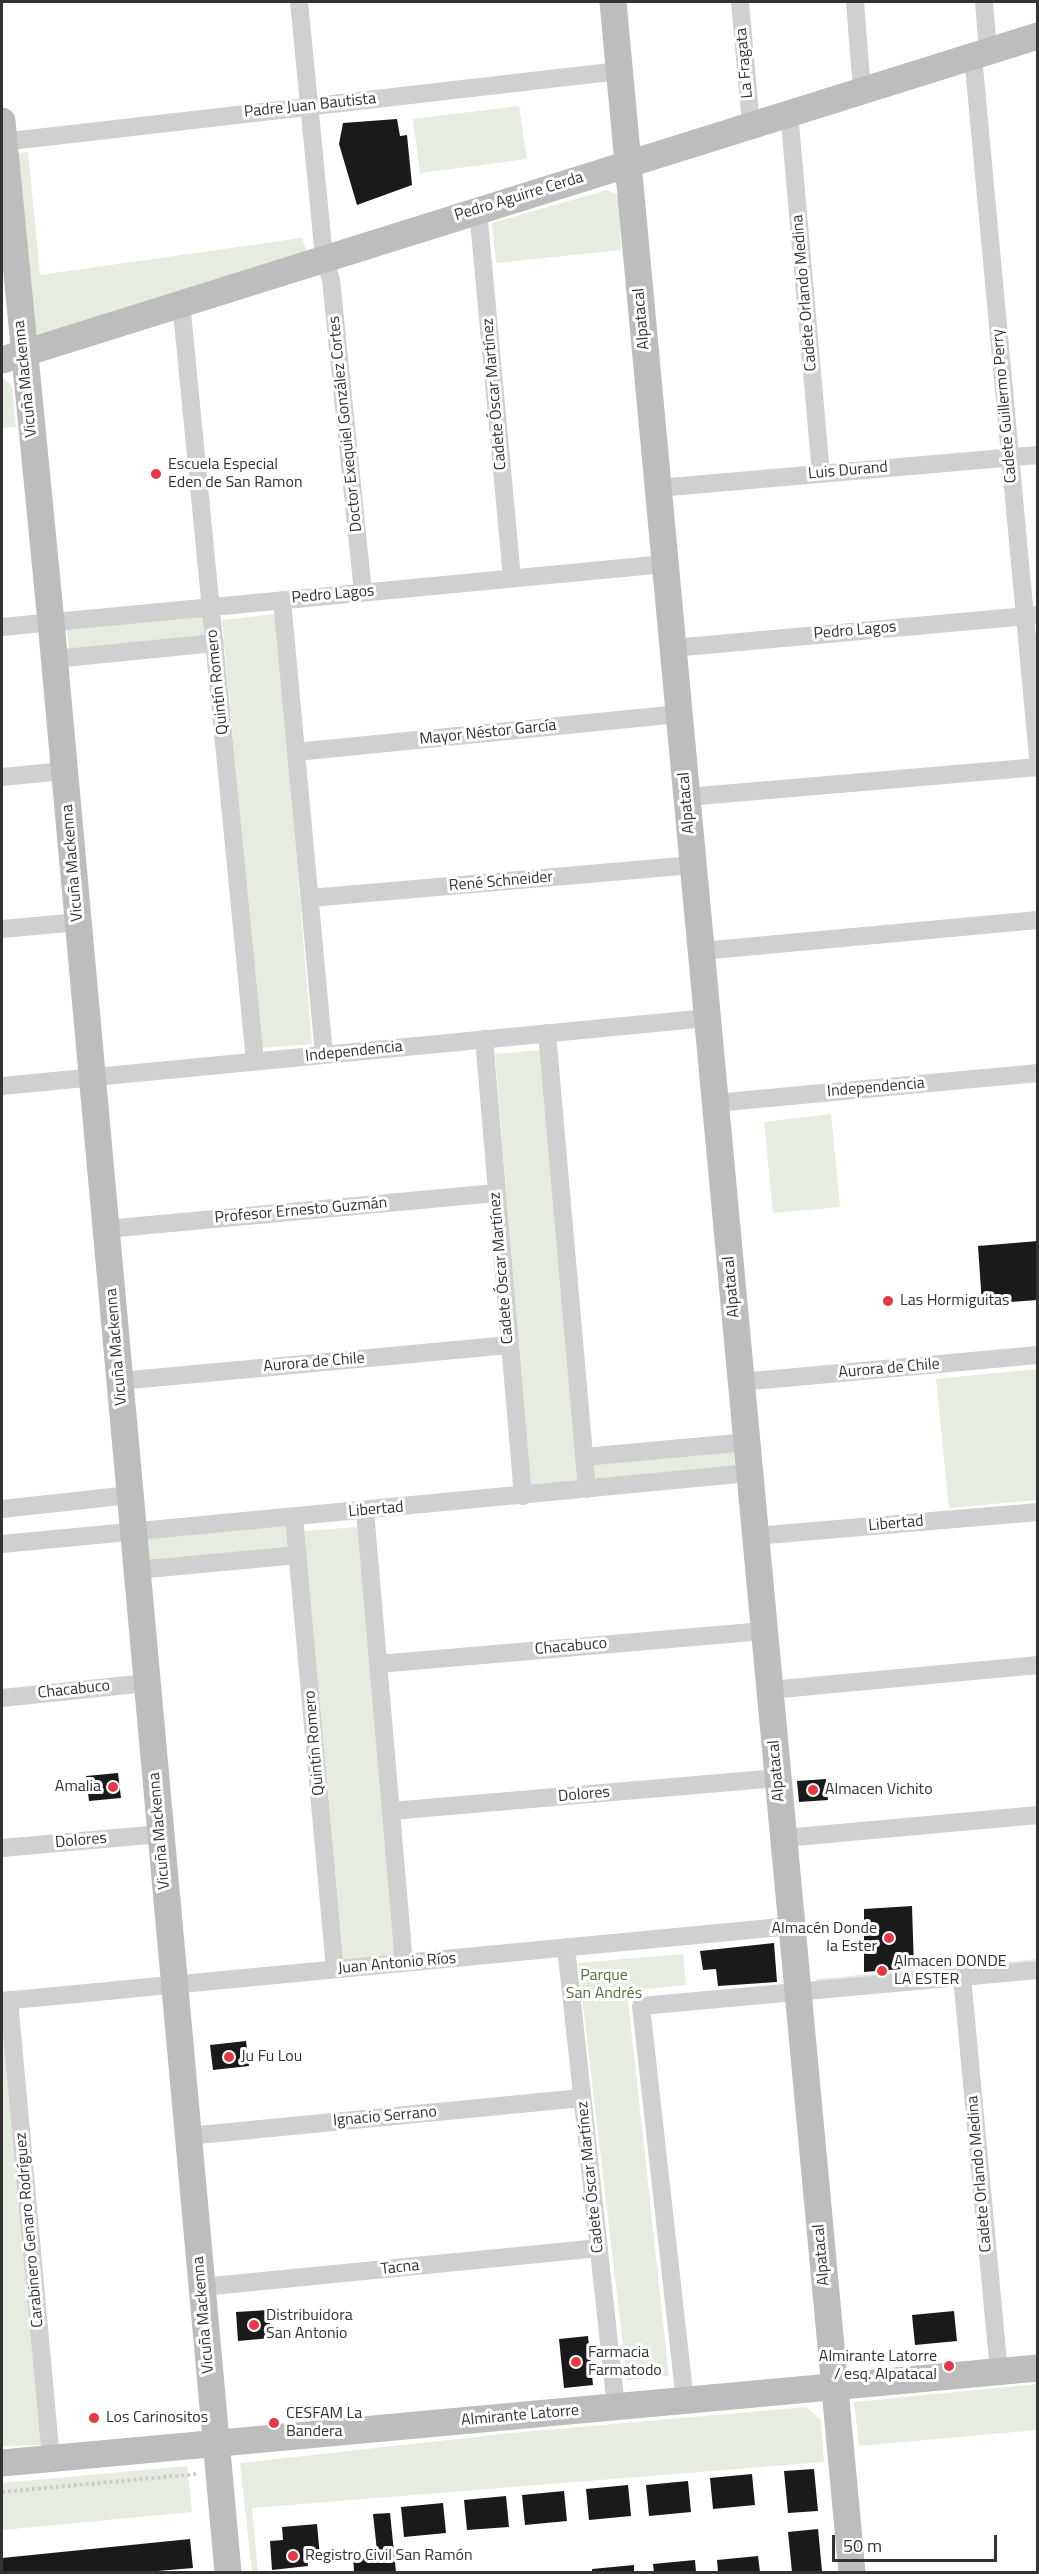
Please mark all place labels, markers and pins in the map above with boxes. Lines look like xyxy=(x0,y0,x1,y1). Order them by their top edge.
place label: Escuela Especial Eden de San Ramon xyxy=(168,455,303,493)
marker: Escuela Especial Eden de San Ramon xyxy=(149,467,163,481)
place label: Las Hormiguitas xyxy=(900,1291,1010,1311)
marker: Las Hormiguitas xyxy=(881,1294,895,1308)
place label: Amalia xyxy=(55,1777,101,1797)
marker: Amalia xyxy=(106,1780,120,1794)
place label: Almacen Vichito xyxy=(825,1780,933,1800)
marker: Almacen Vichito xyxy=(806,1783,820,1797)
place label: Almacén Donde la Ester xyxy=(771,1919,877,1957)
marker: Almacén Donde la Ester xyxy=(882,1931,896,1945)
place label: Almacen DONDE LA ESTER xyxy=(894,1952,1007,1990)
marker: Almacen DONDE LA ESTER xyxy=(875,1964,889,1978)
place label: Ju Fu Lou xyxy=(241,2047,302,2067)
marker: Ju Fu Lou xyxy=(222,2050,236,2064)
place label: Distribuidora San Antonio xyxy=(266,2306,353,2344)
marker: Distribuidora San Antonio xyxy=(247,2318,261,2332)
place label: Farmacia Farmatodo xyxy=(588,2343,662,2381)
place label: Almirante Latorre / esq. Alpatacal xyxy=(819,2347,937,2385)
marker: Farmacia Farmatodo xyxy=(569,2355,583,2369)
marker: Almirante Latorre / esq. Alpatacal xyxy=(942,2359,956,2373)
place label: CESFAM La Bandera xyxy=(286,2404,362,2442)
place label: Los Carinositos xyxy=(106,2408,208,2428)
marker: Los Carinositos xyxy=(87,2411,101,2425)
marker: CESFAM La Bandera xyxy=(267,2416,281,2430)
place label: Registro Civil San Ramón xyxy=(305,2546,473,2566)
marker: Registro Civil San Ramón xyxy=(286,2549,300,2563)

